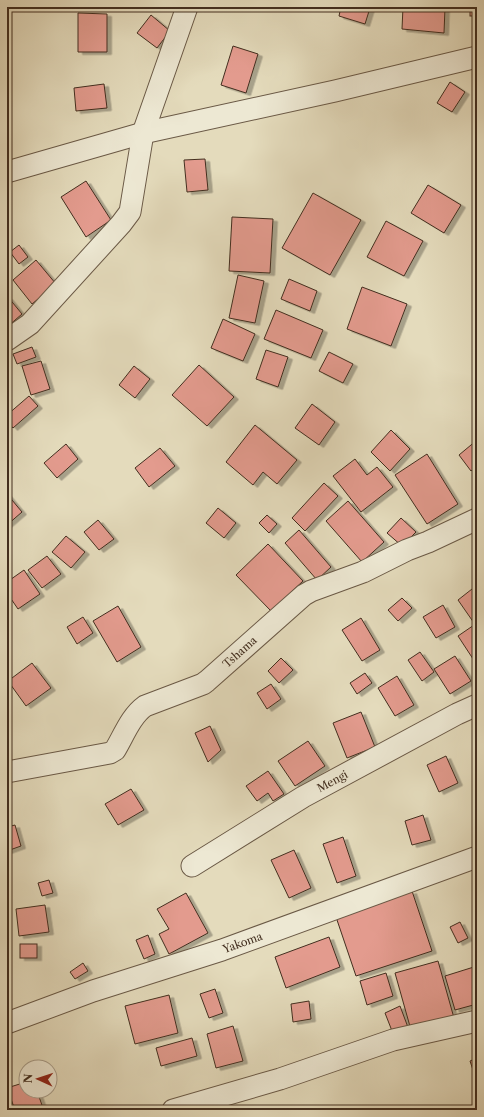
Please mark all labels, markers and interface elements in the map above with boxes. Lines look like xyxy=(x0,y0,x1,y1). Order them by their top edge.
street label: Tshama xyxy=(220,633,260,671)
street label: Mengi xyxy=(314,767,351,795)
street label: Yakoma xyxy=(220,929,265,956)
north arrow xyxy=(18,1059,58,1099)
text: N xyxy=(21,1073,35,1084)

